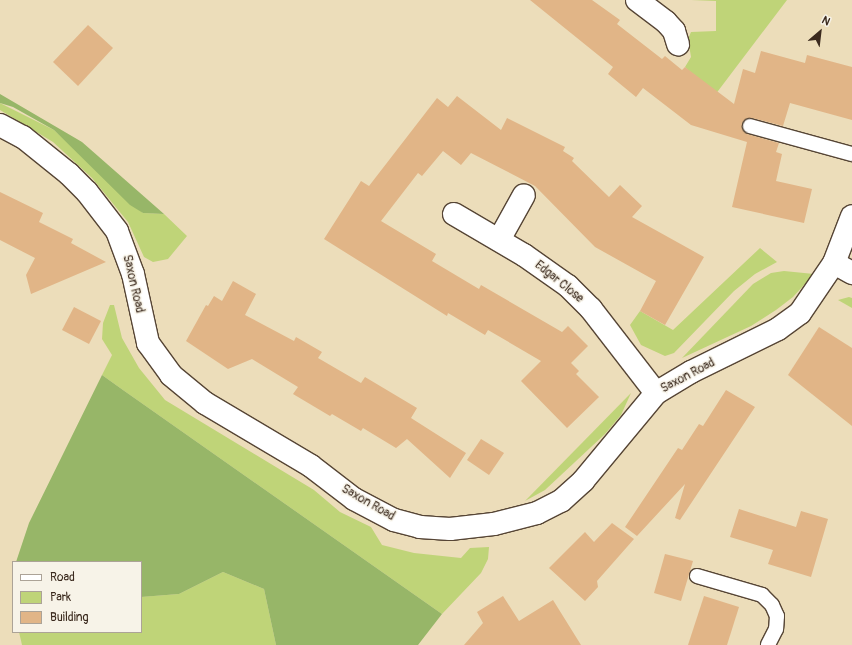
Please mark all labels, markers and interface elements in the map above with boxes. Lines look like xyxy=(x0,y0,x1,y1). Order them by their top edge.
north arrow xyxy=(800,12,840,52)
text: N xyxy=(820,13,832,28)
street label: Saxon Road xyxy=(119,254,147,314)
street label: Edgar Close xyxy=(532,258,586,306)
street label: Saxon Road xyxy=(659,356,717,396)
street label: Saxon Road xyxy=(339,482,397,524)
legend xyxy=(12,561,142,633)
text: Road xyxy=(50,570,75,585)
text: Park xyxy=(50,590,71,605)
text: Building xyxy=(50,610,89,625)

